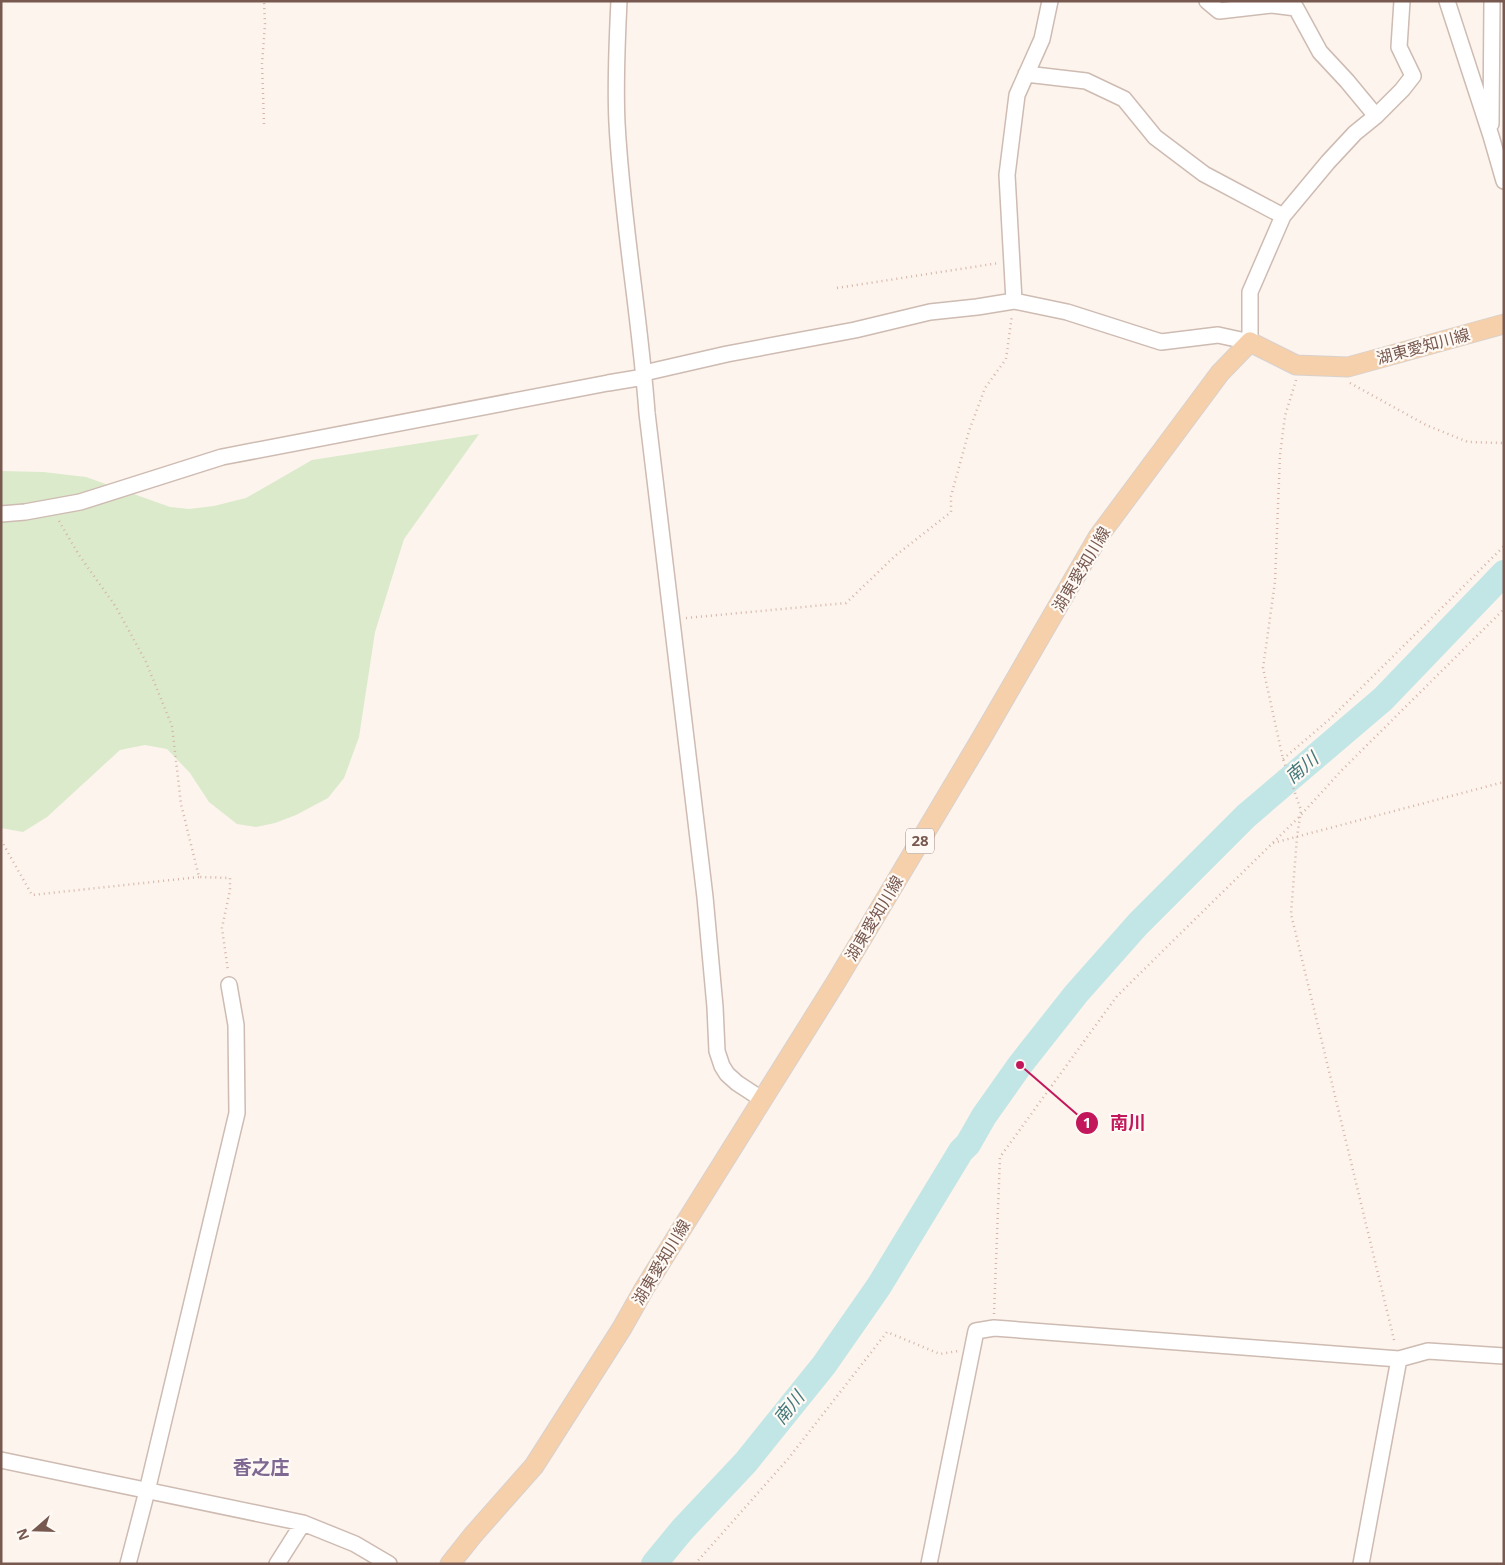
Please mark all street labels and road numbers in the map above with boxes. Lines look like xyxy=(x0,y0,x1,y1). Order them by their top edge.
street label: 湖東愛知川線 xyxy=(1374,323,1472,369)
street label: 湖東愛知川線 xyxy=(1047,522,1115,616)
road number: 28 xyxy=(906,828,934,854)
street label: 湖東愛知川線 xyxy=(840,871,908,965)
street label: 湖東愛知川線 xyxy=(627,1215,695,1309)

